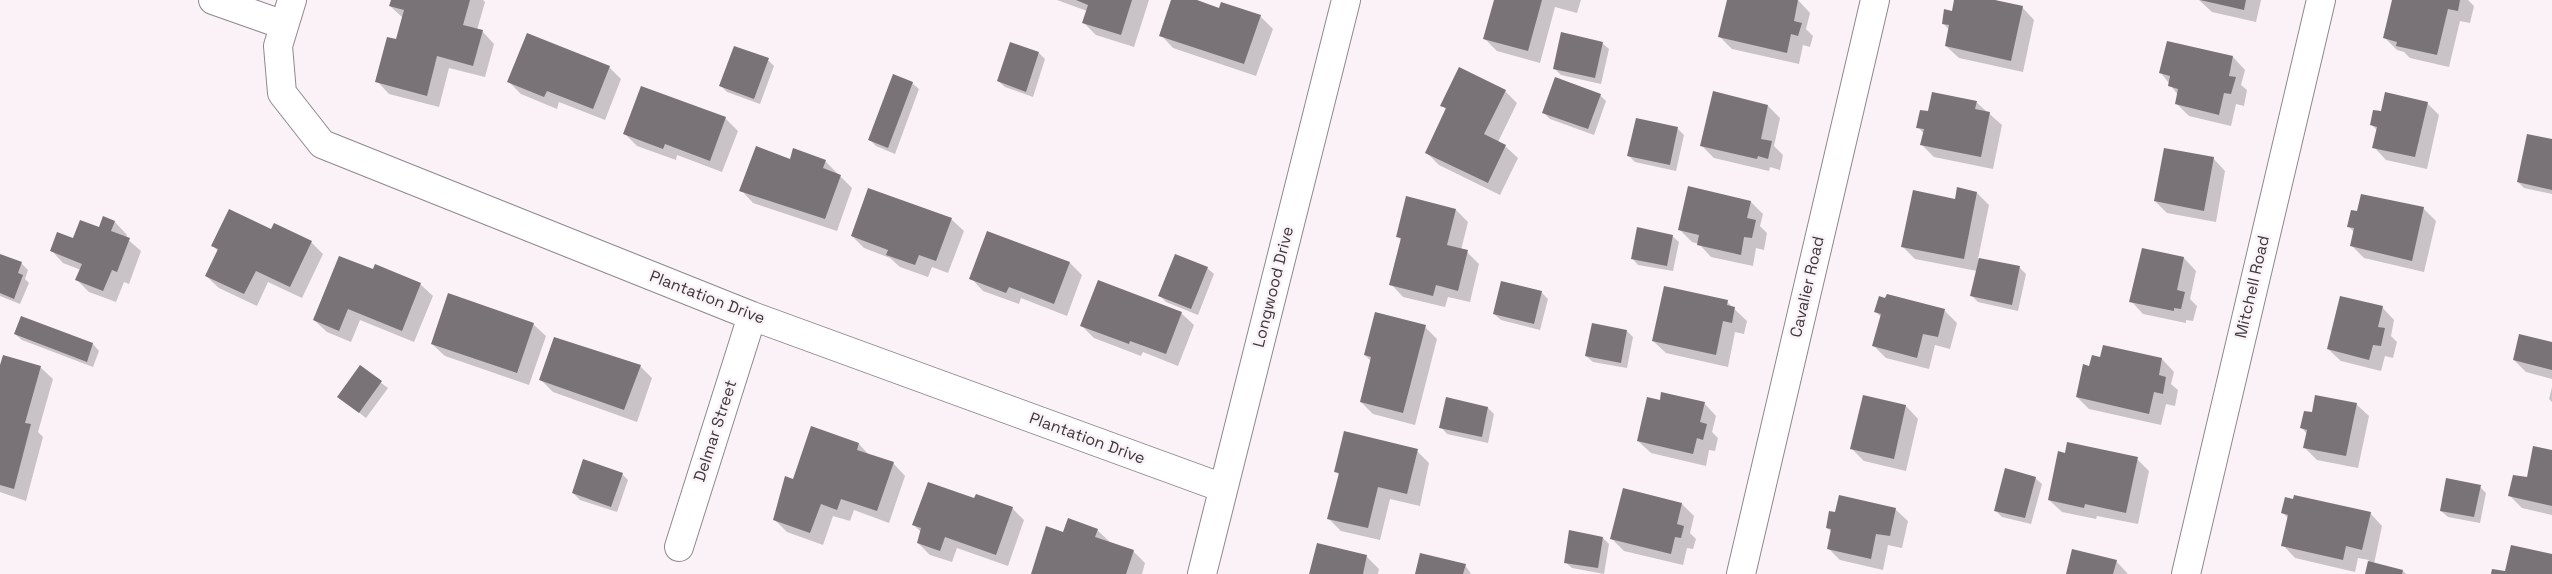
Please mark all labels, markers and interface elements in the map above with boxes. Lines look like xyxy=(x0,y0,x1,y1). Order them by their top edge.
street label: Longwood Drive xyxy=(1250,225,1298,349)
street label: Cavalier Road xyxy=(1787,234,1829,340)
street label: Mitchell Road xyxy=(2232,234,2274,340)
street label: Plantation Drive xyxy=(647,267,767,329)
street label: Delmar Street xyxy=(690,378,742,484)
street label: Plantation Drive xyxy=(1027,409,1147,469)

